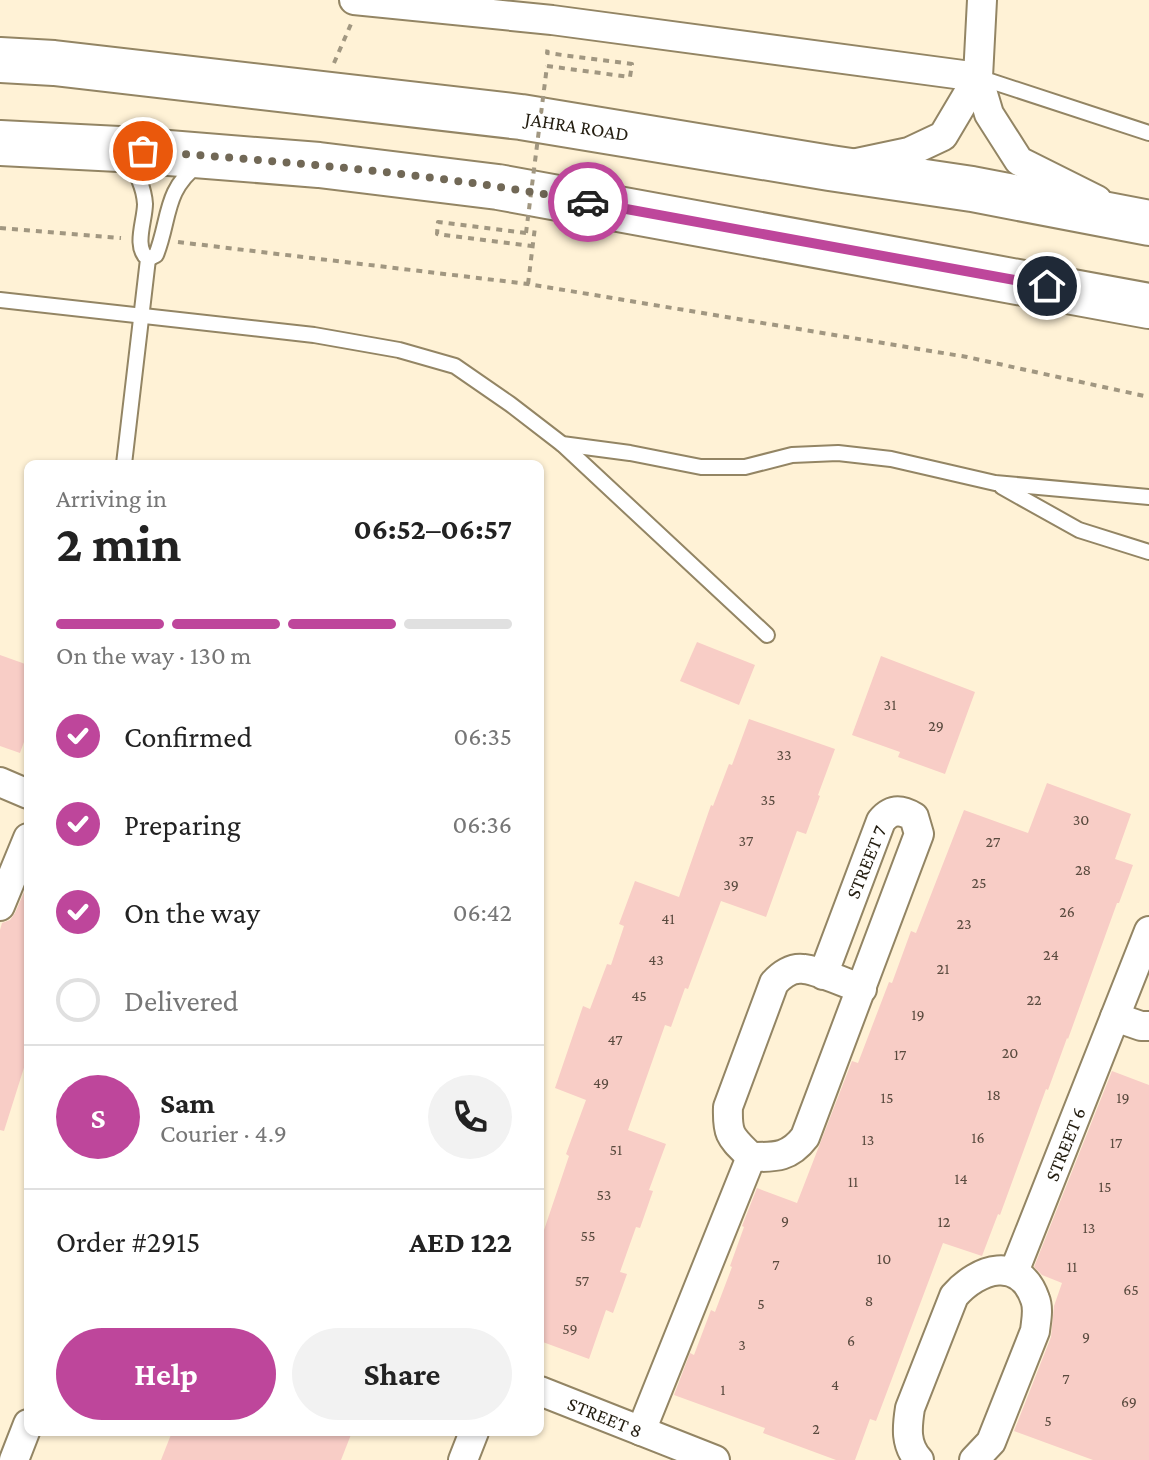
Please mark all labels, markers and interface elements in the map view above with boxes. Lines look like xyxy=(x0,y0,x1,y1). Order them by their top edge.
street label: JAHRA ROAD xyxy=(521,107,631,146)
pin xyxy=(109,117,177,185)
icon: bag xyxy=(121,129,165,173)
courier xyxy=(548,162,628,242)
icon: car xyxy=(566,180,610,224)
pin xyxy=(1013,252,1081,320)
icon: home xyxy=(1025,264,1069,308)
text: Arriving in xyxy=(56,484,167,513)
text: 06:52–06:57 xyxy=(353,512,512,545)
text: 2 min xyxy=(56,514,181,572)
text: On the way · 130 m xyxy=(56,641,251,670)
house number: 31 xyxy=(884,696,896,713)
icon: check xyxy=(56,714,100,758)
house number: 29 xyxy=(928,717,944,734)
text: Confirmed xyxy=(124,720,252,753)
text: 06:35 xyxy=(454,722,512,751)
house number: 33 xyxy=(776,746,792,763)
house number: 35 xyxy=(760,791,776,808)
icon: check xyxy=(56,802,100,846)
text: Preparing xyxy=(124,808,241,841)
text: 06:36 xyxy=(453,810,512,839)
house number: 30 xyxy=(1073,811,1089,828)
street label: STREET 7 xyxy=(841,822,891,902)
house number: 37 xyxy=(739,832,754,849)
house number: 27 xyxy=(986,833,1001,850)
house number: 28 xyxy=(1075,861,1091,878)
house number: 25 xyxy=(971,874,987,891)
house number: 39 xyxy=(723,876,739,893)
icon: check xyxy=(56,890,100,934)
text: On the way xyxy=(124,896,260,929)
text: 06:42 xyxy=(453,898,512,927)
house number: 26 xyxy=(1059,903,1075,920)
house number: 41 xyxy=(661,910,675,927)
house number: 23 xyxy=(956,915,972,932)
house number: 24 xyxy=(1043,946,1059,963)
house number: 43 xyxy=(648,951,664,968)
house number: 21 xyxy=(937,960,949,977)
text: Delivered xyxy=(124,984,239,1017)
house number: 45 xyxy=(631,987,647,1004)
house number: 22 xyxy=(1026,991,1042,1008)
house number: 19 xyxy=(911,1006,925,1023)
house number: 47 xyxy=(607,1031,623,1048)
house number: 20 xyxy=(1002,1044,1018,1061)
house number: 17 xyxy=(894,1046,907,1063)
house number: 49 xyxy=(593,1074,609,1091)
button: phone xyxy=(428,1075,512,1159)
text: Sam xyxy=(160,1086,215,1119)
house number: 18 xyxy=(987,1086,1001,1103)
house number: 15 xyxy=(881,1089,893,1106)
house number: 19 xyxy=(1116,1089,1130,1106)
text: S xyxy=(91,1101,106,1134)
street label: STREET 6 xyxy=(1040,1104,1090,1184)
text: Courier · 4.9 xyxy=(160,1119,287,1148)
house number: 16 xyxy=(971,1129,985,1146)
house number: 13 xyxy=(862,1131,874,1148)
house number: 17 xyxy=(1110,1134,1123,1151)
house number: 51 xyxy=(610,1141,622,1158)
house number: 14 xyxy=(954,1170,968,1187)
house number: 11 xyxy=(848,1173,858,1190)
house number: 15 xyxy=(1099,1178,1111,1195)
house number: 53 xyxy=(597,1186,611,1203)
house number: 9 xyxy=(781,1212,789,1229)
house number: 12 xyxy=(938,1213,951,1230)
house number: 13 xyxy=(1083,1219,1095,1236)
text: Order #2915 xyxy=(56,1225,200,1258)
text: AED 122 xyxy=(409,1225,512,1258)
house number: 55 xyxy=(581,1227,595,1244)
house number: 10 xyxy=(877,1250,891,1267)
house number: 7 xyxy=(772,1256,780,1273)
house number: 11 xyxy=(1067,1258,1077,1275)
house number: 57 xyxy=(575,1272,590,1289)
house number: 65 xyxy=(1123,1281,1139,1298)
house number: 8 xyxy=(865,1292,873,1309)
house number: 5 xyxy=(757,1295,765,1312)
house number: 59 xyxy=(562,1320,578,1337)
button: Help xyxy=(56,1328,276,1420)
button: Share xyxy=(292,1328,512,1420)
house number: 9 xyxy=(1082,1328,1090,1345)
house number: 6 xyxy=(847,1332,855,1349)
house number: 3 xyxy=(738,1336,746,1353)
house number: 7 xyxy=(1062,1370,1070,1387)
house number: 4 xyxy=(831,1376,839,1393)
house number: 1 xyxy=(720,1381,726,1398)
street label: STREET 8 xyxy=(565,1392,645,1442)
house number: 69 xyxy=(1121,1393,1137,1410)
house number: 5 xyxy=(1044,1412,1052,1429)
house number: 2 xyxy=(812,1420,820,1437)

